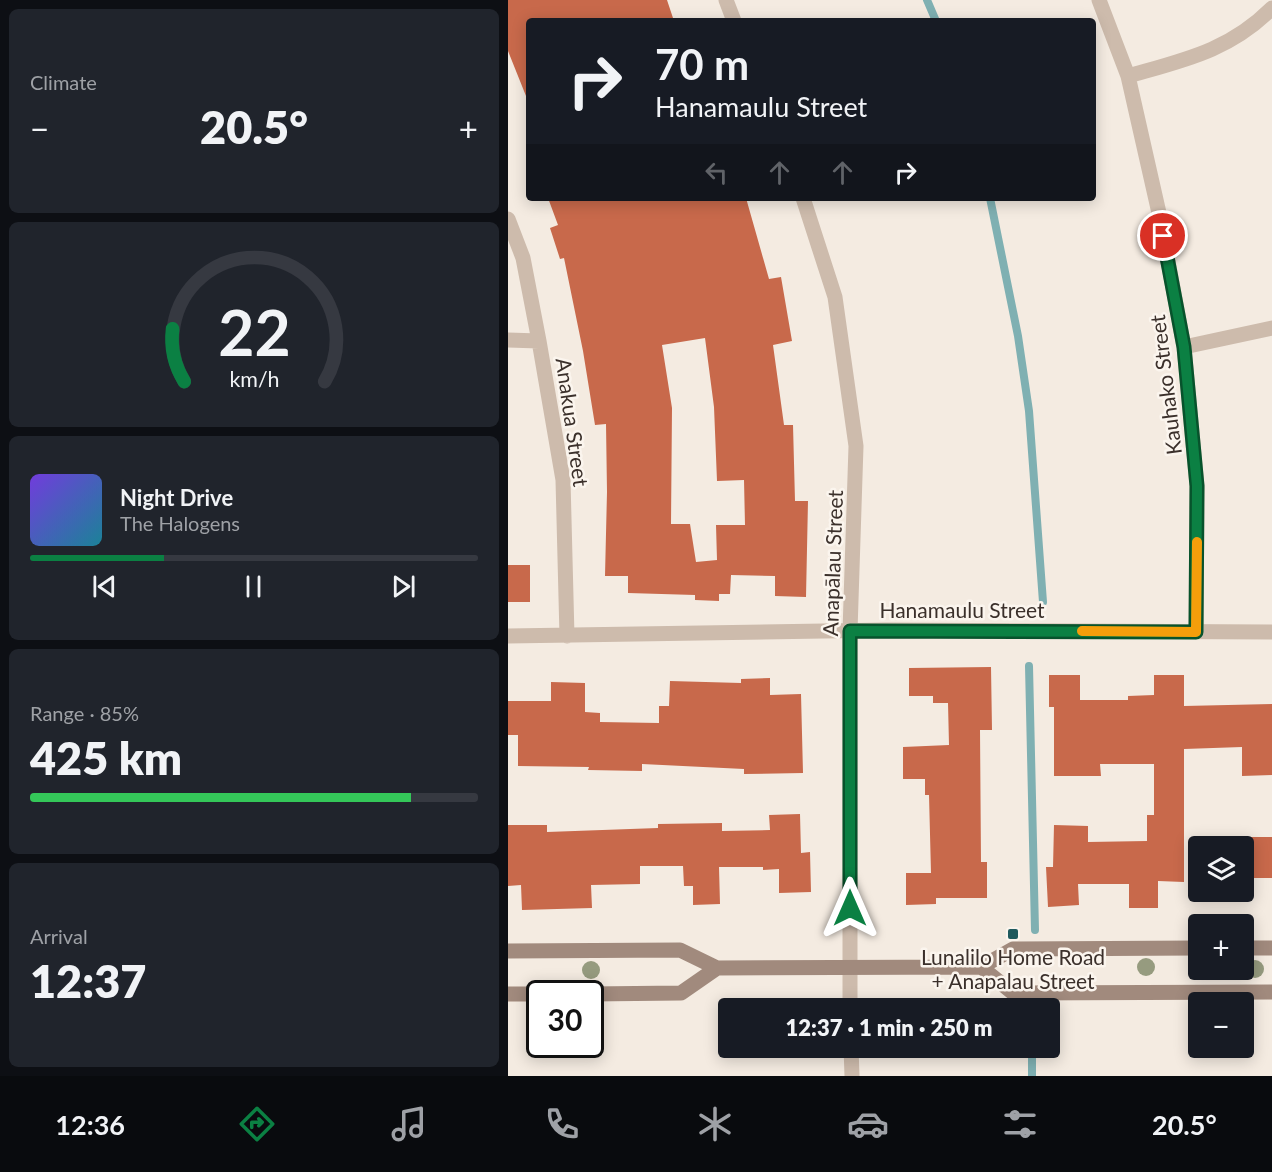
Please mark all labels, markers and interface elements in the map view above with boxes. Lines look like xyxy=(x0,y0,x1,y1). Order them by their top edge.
text: 70 m xyxy=(655,39,749,89)
icon: right xyxy=(556,42,634,120)
text: Climate xyxy=(30,70,97,94)
text: Hanamaulu Street xyxy=(655,90,867,123)
text: 20.5° xyxy=(200,100,308,154)
text: − xyxy=(30,108,49,148)
text: + xyxy=(459,108,478,148)
icon: left xyxy=(700,156,733,189)
icon: ahead xyxy=(763,156,796,189)
icon: ahead xyxy=(826,156,859,189)
icon: right xyxy=(889,156,922,189)
pin xyxy=(1137,210,1188,261)
icon: arrive xyxy=(1146,219,1179,252)
text: 22 xyxy=(218,294,290,369)
street label: Kauhako Street xyxy=(1144,313,1186,456)
street label: Anakua Street xyxy=(552,356,594,488)
text: km/h xyxy=(229,366,279,392)
text: Night Drive xyxy=(120,484,233,511)
street label: Anapālau Street xyxy=(817,489,847,637)
text: The Halogens xyxy=(120,511,240,535)
icon: previous xyxy=(88,570,121,603)
icon: pause xyxy=(237,570,270,603)
icon: next xyxy=(387,570,420,603)
street label: Hanamaulu Street xyxy=(879,597,1045,622)
text: Range · 85% xyxy=(30,701,139,725)
text: 425 km xyxy=(30,731,182,785)
map controls xyxy=(1188,836,1254,1058)
button: layers xyxy=(1188,836,1254,902)
position arrow xyxy=(818,876,882,940)
button: + xyxy=(1188,914,1254,980)
text: Arrival xyxy=(30,924,88,948)
marker: Lunalilo Home Road + Anapalau Street xyxy=(1006,927,1020,941)
place label: Lunalilo Home Road + Anapalau Street xyxy=(921,944,1105,993)
text: 12:37 xyxy=(30,954,146,1008)
speed limit sign: 30 xyxy=(526,980,604,1058)
button: − xyxy=(1188,992,1254,1058)
text: 12:37 · 1 min · 250 m xyxy=(786,1014,992,1041)
icon: directions xyxy=(236,1103,278,1145)
icon: music xyxy=(388,1103,430,1145)
icon: phone xyxy=(541,1103,583,1145)
icon: climate xyxy=(694,1103,736,1145)
icon: car xyxy=(847,1103,889,1145)
icon: filters xyxy=(999,1103,1041,1145)
text: 12:36 xyxy=(55,1108,125,1141)
text: 20.5° xyxy=(1152,1108,1217,1141)

